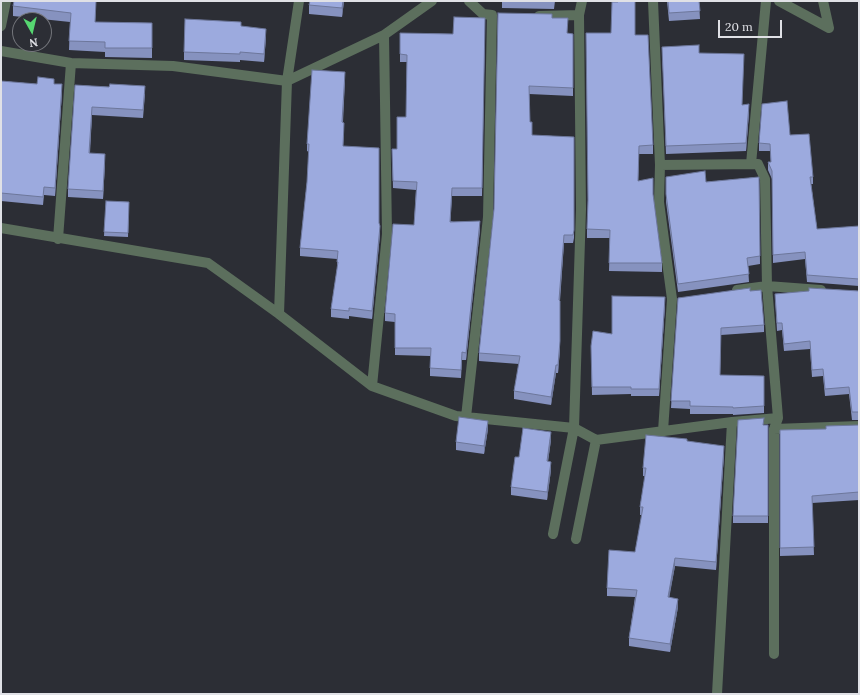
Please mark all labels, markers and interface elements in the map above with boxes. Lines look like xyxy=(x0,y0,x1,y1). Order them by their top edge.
north arrow xyxy=(12,12,52,52)
scale bar xyxy=(720,12,784,38)
text: 20 m xyxy=(725,19,753,34)
text: N xyxy=(28,35,39,50)

